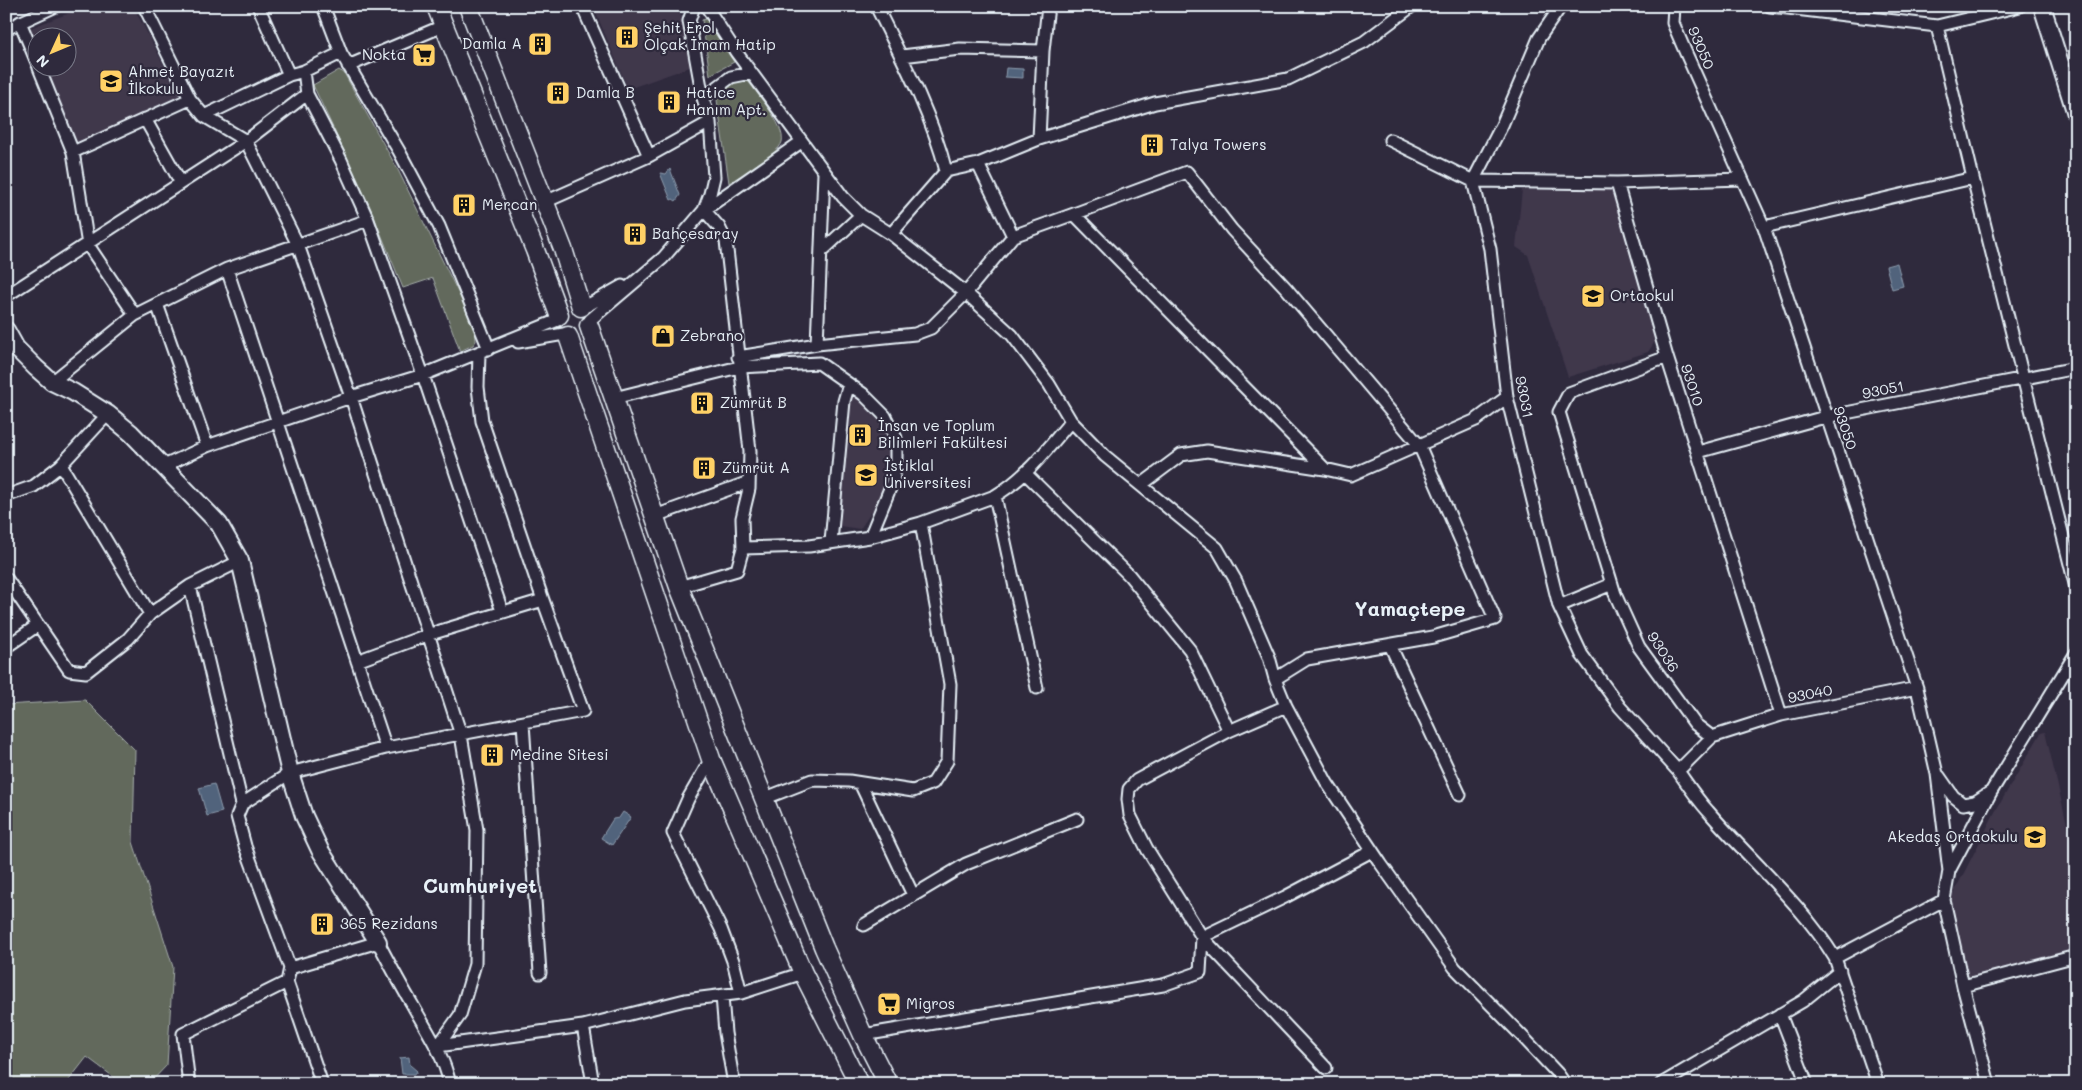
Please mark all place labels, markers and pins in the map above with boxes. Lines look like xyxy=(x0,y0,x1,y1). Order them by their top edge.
place label: Şehit Erol Olçak İmam Hatip xyxy=(644,17,776,54)
building icon: Şehit Erol Olçak İmam Hatip xyxy=(614,24,640,50)
building icon: Damla A xyxy=(527,31,553,57)
place label: Damla A xyxy=(462,33,522,53)
supermarket icon: Nokta xyxy=(411,42,437,68)
place label: Nokta xyxy=(362,44,406,64)
place label: Ahmet Bayazıt İlkokulu xyxy=(128,61,235,98)
school or university icon: Ahmet Bayazıt İlkokulu xyxy=(98,68,124,94)
building icon: Damla B xyxy=(545,80,571,106)
place label: Damla B xyxy=(576,82,635,102)
place label: Hatice Hanım Apt. xyxy=(686,82,767,119)
building icon: Hatice Hanım Apt. xyxy=(656,89,682,115)
building icon: Talya Towers xyxy=(1139,132,1165,158)
place label: Talya Towers xyxy=(1170,134,1266,154)
building icon: Mercan xyxy=(451,192,477,218)
place label: Mercan xyxy=(482,194,537,214)
building icon: Bahçesaray xyxy=(622,221,648,247)
place label: Bahçesaray xyxy=(652,223,739,243)
school or university icon: Ortaokul xyxy=(1580,283,1606,309)
place label: Ortaokul xyxy=(1610,285,1674,305)
shop icon: Zebrano xyxy=(650,323,676,349)
place label: Zebrano xyxy=(680,325,743,345)
building icon: Zümrüt B xyxy=(689,390,715,416)
place label: Zümrüt B xyxy=(720,392,787,412)
place label: İnsan ve Toplum Bilimleri Fakültesi xyxy=(878,415,1008,452)
building icon: İnsan ve Toplum Bilimleri Fakültesi xyxy=(847,422,873,448)
building icon: Zümrüt A xyxy=(691,455,717,481)
place label: İstiklal Üniversitesi xyxy=(884,455,971,492)
place label: Zümrüt A xyxy=(722,457,790,477)
school or university icon: İstiklal Üniversitesi xyxy=(853,462,879,488)
building icon: Medine Sitesi xyxy=(479,742,505,768)
place label: Medine Sitesi xyxy=(510,744,609,764)
school or university icon: Akedaş Ortaokulu xyxy=(2022,824,2048,850)
place label: Akedaş Ortaokulu xyxy=(1887,826,2018,846)
building icon: 365 Rezidans xyxy=(309,911,335,937)
place label: 365 Rezidans xyxy=(340,913,438,933)
supermarket icon: Migros xyxy=(876,991,902,1017)
place label: Migros xyxy=(906,993,955,1013)

